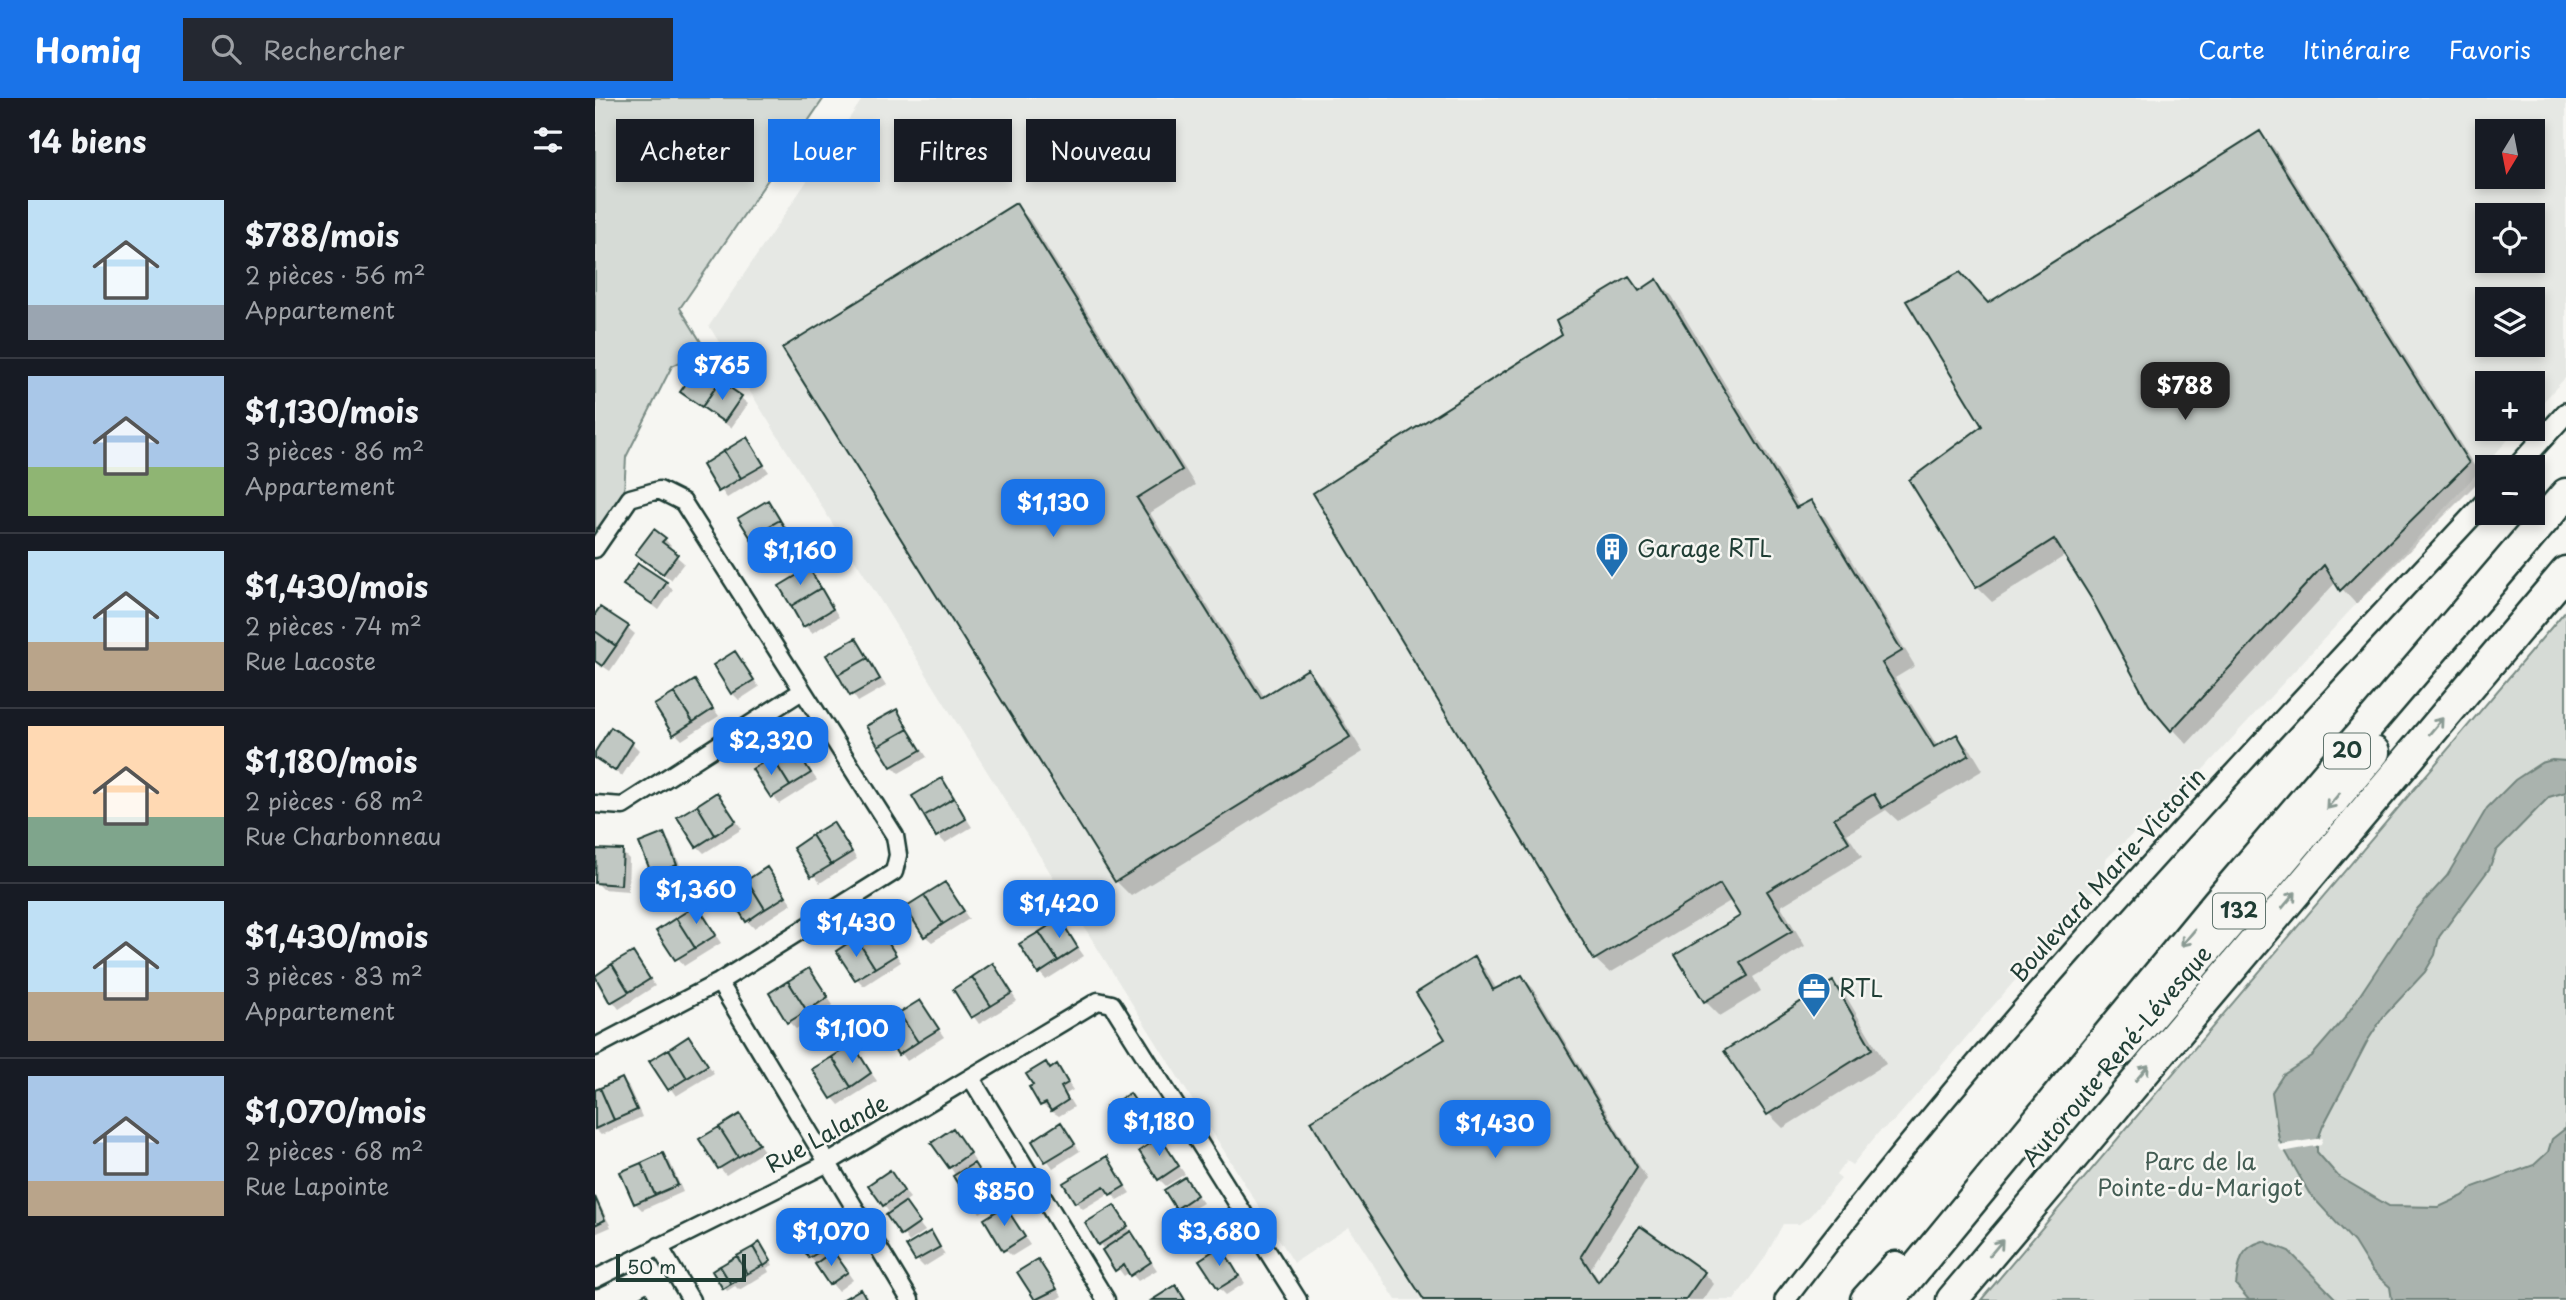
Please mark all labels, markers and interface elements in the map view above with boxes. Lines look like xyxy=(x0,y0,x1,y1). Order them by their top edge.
search box xyxy=(183,18,673,81)
text: Homiq xyxy=(35,24,141,74)
icon: search xyxy=(207,30,245,68)
text: Rechercher xyxy=(263,30,404,69)
text: Carte xyxy=(2198,31,2265,67)
text: Itinéraire xyxy=(2303,31,2411,67)
text: Favoris xyxy=(2449,31,2531,67)
text: 14 biens xyxy=(28,118,147,163)
chip: Acheter xyxy=(616,119,754,182)
chip: Louer xyxy=(768,119,880,182)
chip: Filtres xyxy=(894,119,1012,182)
chip: Nouveau xyxy=(1026,119,1176,182)
north arrow xyxy=(2475,119,2545,189)
map controls xyxy=(2475,119,2545,525)
icon: filters xyxy=(529,121,567,159)
button: locate xyxy=(2475,203,2545,273)
text: $788/mois xyxy=(245,212,399,257)
icon: home xyxy=(84,228,168,312)
text: 2 pièces · 56 m² xyxy=(245,257,426,292)
button: layers xyxy=(2475,287,2545,357)
text: Appartement xyxy=(245,292,395,327)
pin: $765 xyxy=(681,342,763,402)
text: $765 xyxy=(694,347,750,382)
pin: $788 xyxy=(2144,362,2226,422)
text: $788 xyxy=(2157,367,2213,402)
button: + xyxy=(2475,371,2545,441)
text: $1,130/mois xyxy=(245,388,419,433)
icon: home xyxy=(84,404,168,488)
text: 3 pièces · 86 m² xyxy=(245,433,424,468)
button: − xyxy=(2475,455,2545,525)
text: Appartement xyxy=(245,468,395,503)
pin: $1,130 xyxy=(996,480,1110,539)
text: $1,130 xyxy=(1017,484,1089,519)
pin: $1,160 xyxy=(743,528,857,587)
building icon: Garage RTL xyxy=(1593,530,1631,579)
place label: Garage RTL xyxy=(1637,530,1772,565)
text: $1,160 xyxy=(764,532,836,567)
text: $1,430/mois xyxy=(245,563,428,608)
icon: home xyxy=(84,579,168,663)
text: 2 pièces · 74 m² xyxy=(245,608,422,643)
text: Rue Lacoste xyxy=(245,643,376,678)
one-way arrow xyxy=(2428,717,2444,735)
pin: $2,320 xyxy=(714,718,828,777)
text: $2,320 xyxy=(729,722,813,757)
road number: 20 xyxy=(2324,734,2370,768)
text: $1,180/mois xyxy=(245,738,418,783)
icon: home xyxy=(84,754,168,838)
street label: Boulevard Marie-Victorin xyxy=(2001,759,2213,989)
text: 2 pièces · 68 m² xyxy=(245,783,424,818)
one-way arrow xyxy=(2325,791,2341,809)
text: Rue Charbonneau xyxy=(245,818,441,853)
pin: $1,360 xyxy=(639,866,753,926)
text: $1,360 xyxy=(656,871,736,906)
pin: $1,420 xyxy=(1002,880,1116,940)
text: $1,420 xyxy=(1019,885,1099,920)
one-way arrow xyxy=(2281,891,2297,909)
road number: 132 xyxy=(2213,894,2265,928)
pin: $1,430 xyxy=(799,900,913,959)
text: $1,430 xyxy=(816,904,896,939)
text: $1,430/mois xyxy=(245,913,428,958)
one-way arrow xyxy=(2181,928,2196,946)
icon: home xyxy=(84,929,168,1013)
street label: Autoroute René-Lévesque xyxy=(2013,937,2219,1173)
text: 3 pièces · 83 m² xyxy=(245,958,423,993)
office icon: RTL xyxy=(1795,970,1833,1019)
place label: RTL xyxy=(1839,970,1883,1005)
text: Appartement xyxy=(245,993,395,1028)
pin: $1,100 xyxy=(795,1006,909,1065)
text: $1,100 xyxy=(815,1010,889,1045)
one-way arrow xyxy=(2134,1065,2150,1083)
street label: Rue Lalande xyxy=(759,1085,894,1181)
text: $1,070/mois xyxy=(245,1088,426,1133)
pin: $1,180 xyxy=(1102,1098,1216,1158)
pin: $1,430 xyxy=(1438,1100,1552,1160)
text: $1,180 xyxy=(1123,1103,1195,1138)
icon: home xyxy=(84,1104,168,1188)
text: $1,430 xyxy=(1455,1105,1535,1140)
text: 2 pièces · 68 m² xyxy=(245,1133,424,1168)
park label: Parc de la Pointe-du-Marigot xyxy=(2097,1143,2303,1204)
text: Rue Lapointe xyxy=(245,1168,389,1203)
pin: $850 xyxy=(963,1168,1045,1228)
text: $850 xyxy=(974,1173,1034,1208)
pin: $1,070 xyxy=(774,1208,888,1268)
pin: $3,680 xyxy=(1162,1208,1276,1268)
text: $1,070 xyxy=(792,1213,870,1248)
text: $3,680 xyxy=(1178,1213,1260,1248)
one-way arrow xyxy=(1988,1239,2004,1257)
scale bar xyxy=(616,1251,745,1283)
text: 50 m xyxy=(627,1252,676,1280)

